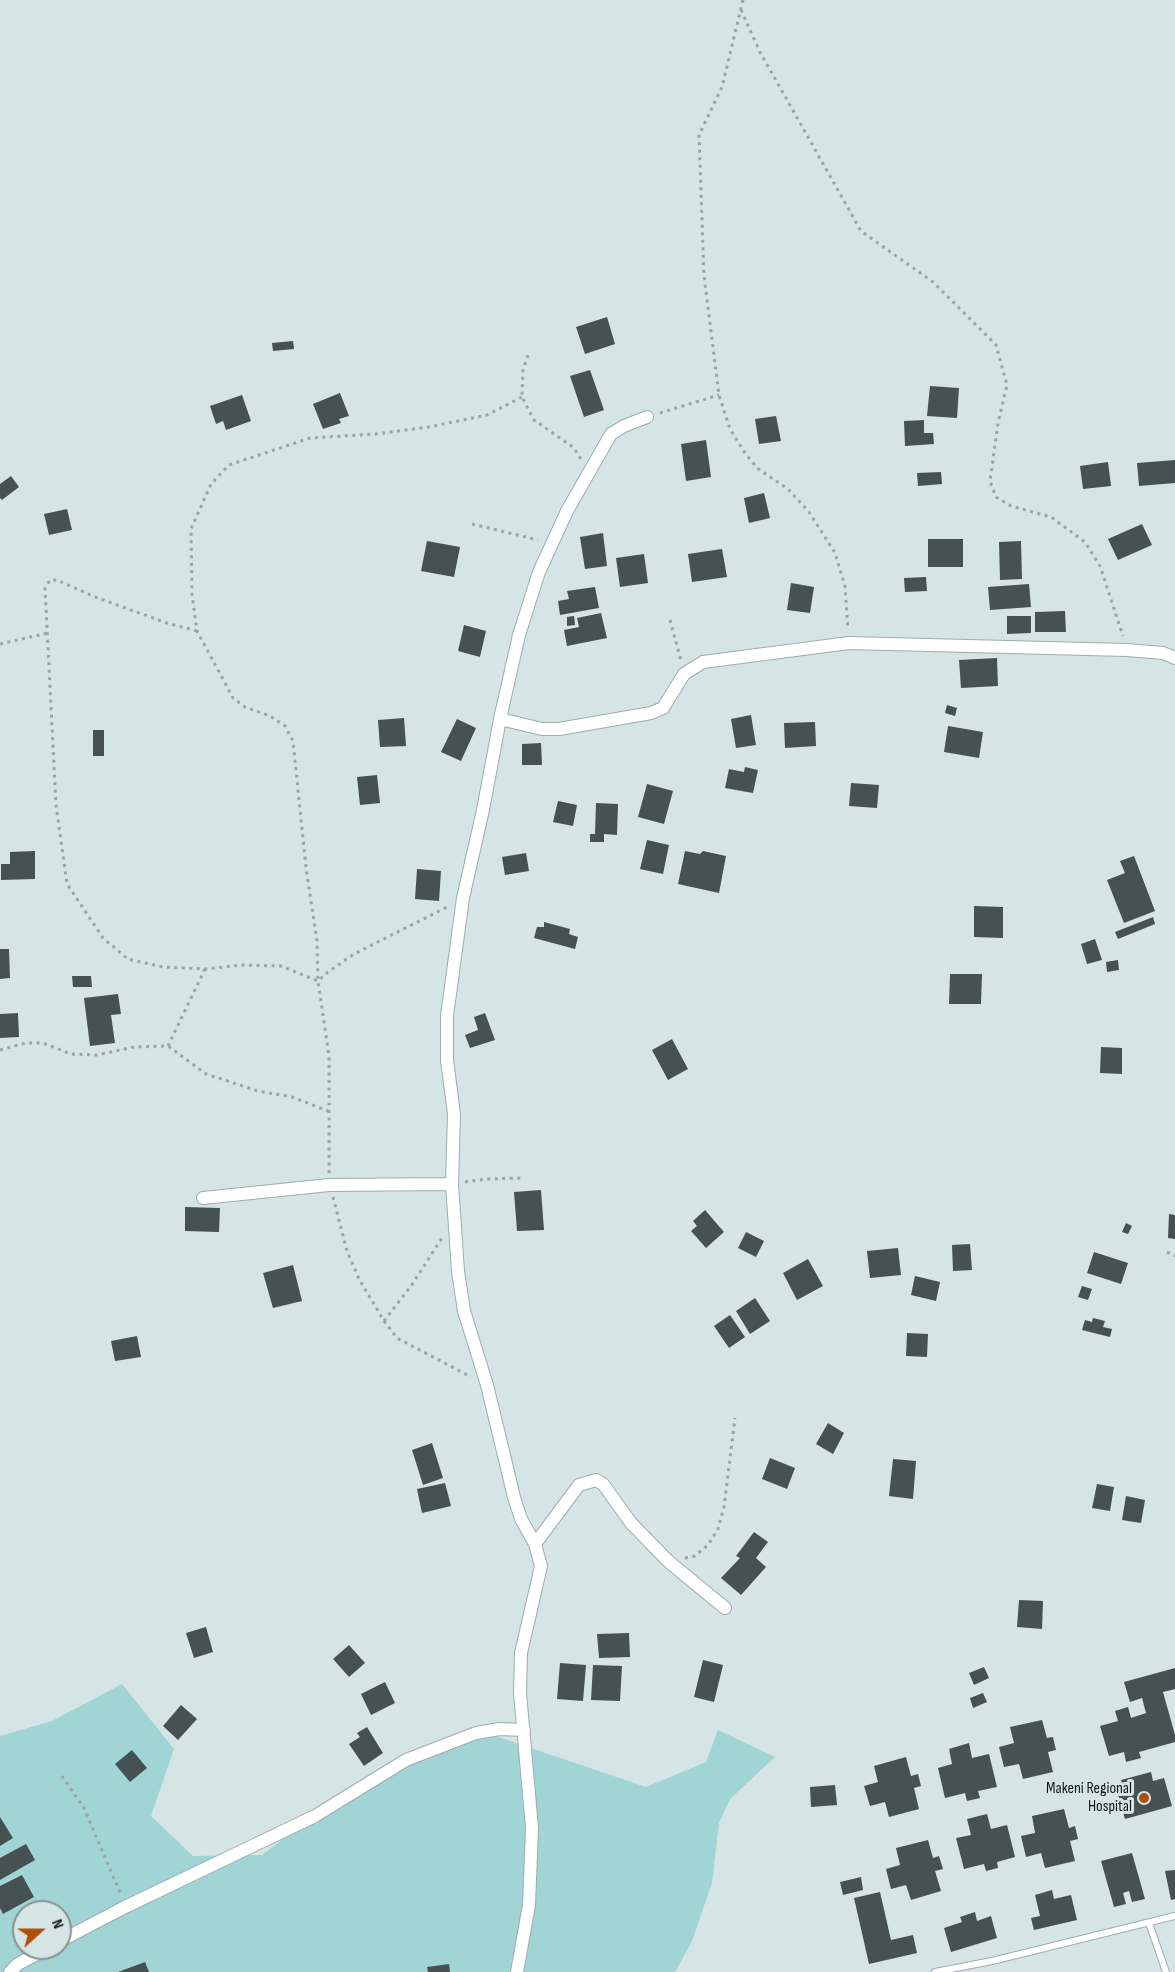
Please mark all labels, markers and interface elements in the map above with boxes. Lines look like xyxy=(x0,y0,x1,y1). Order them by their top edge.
place label: Makeni Regional Hospital xyxy=(1046,1779,1132,1817)
marker: Makeni Regional Hospital xyxy=(1137,1791,1151,1805)
north arrow xyxy=(12,1900,72,1960)
text: N xyxy=(47,1917,68,1931)

